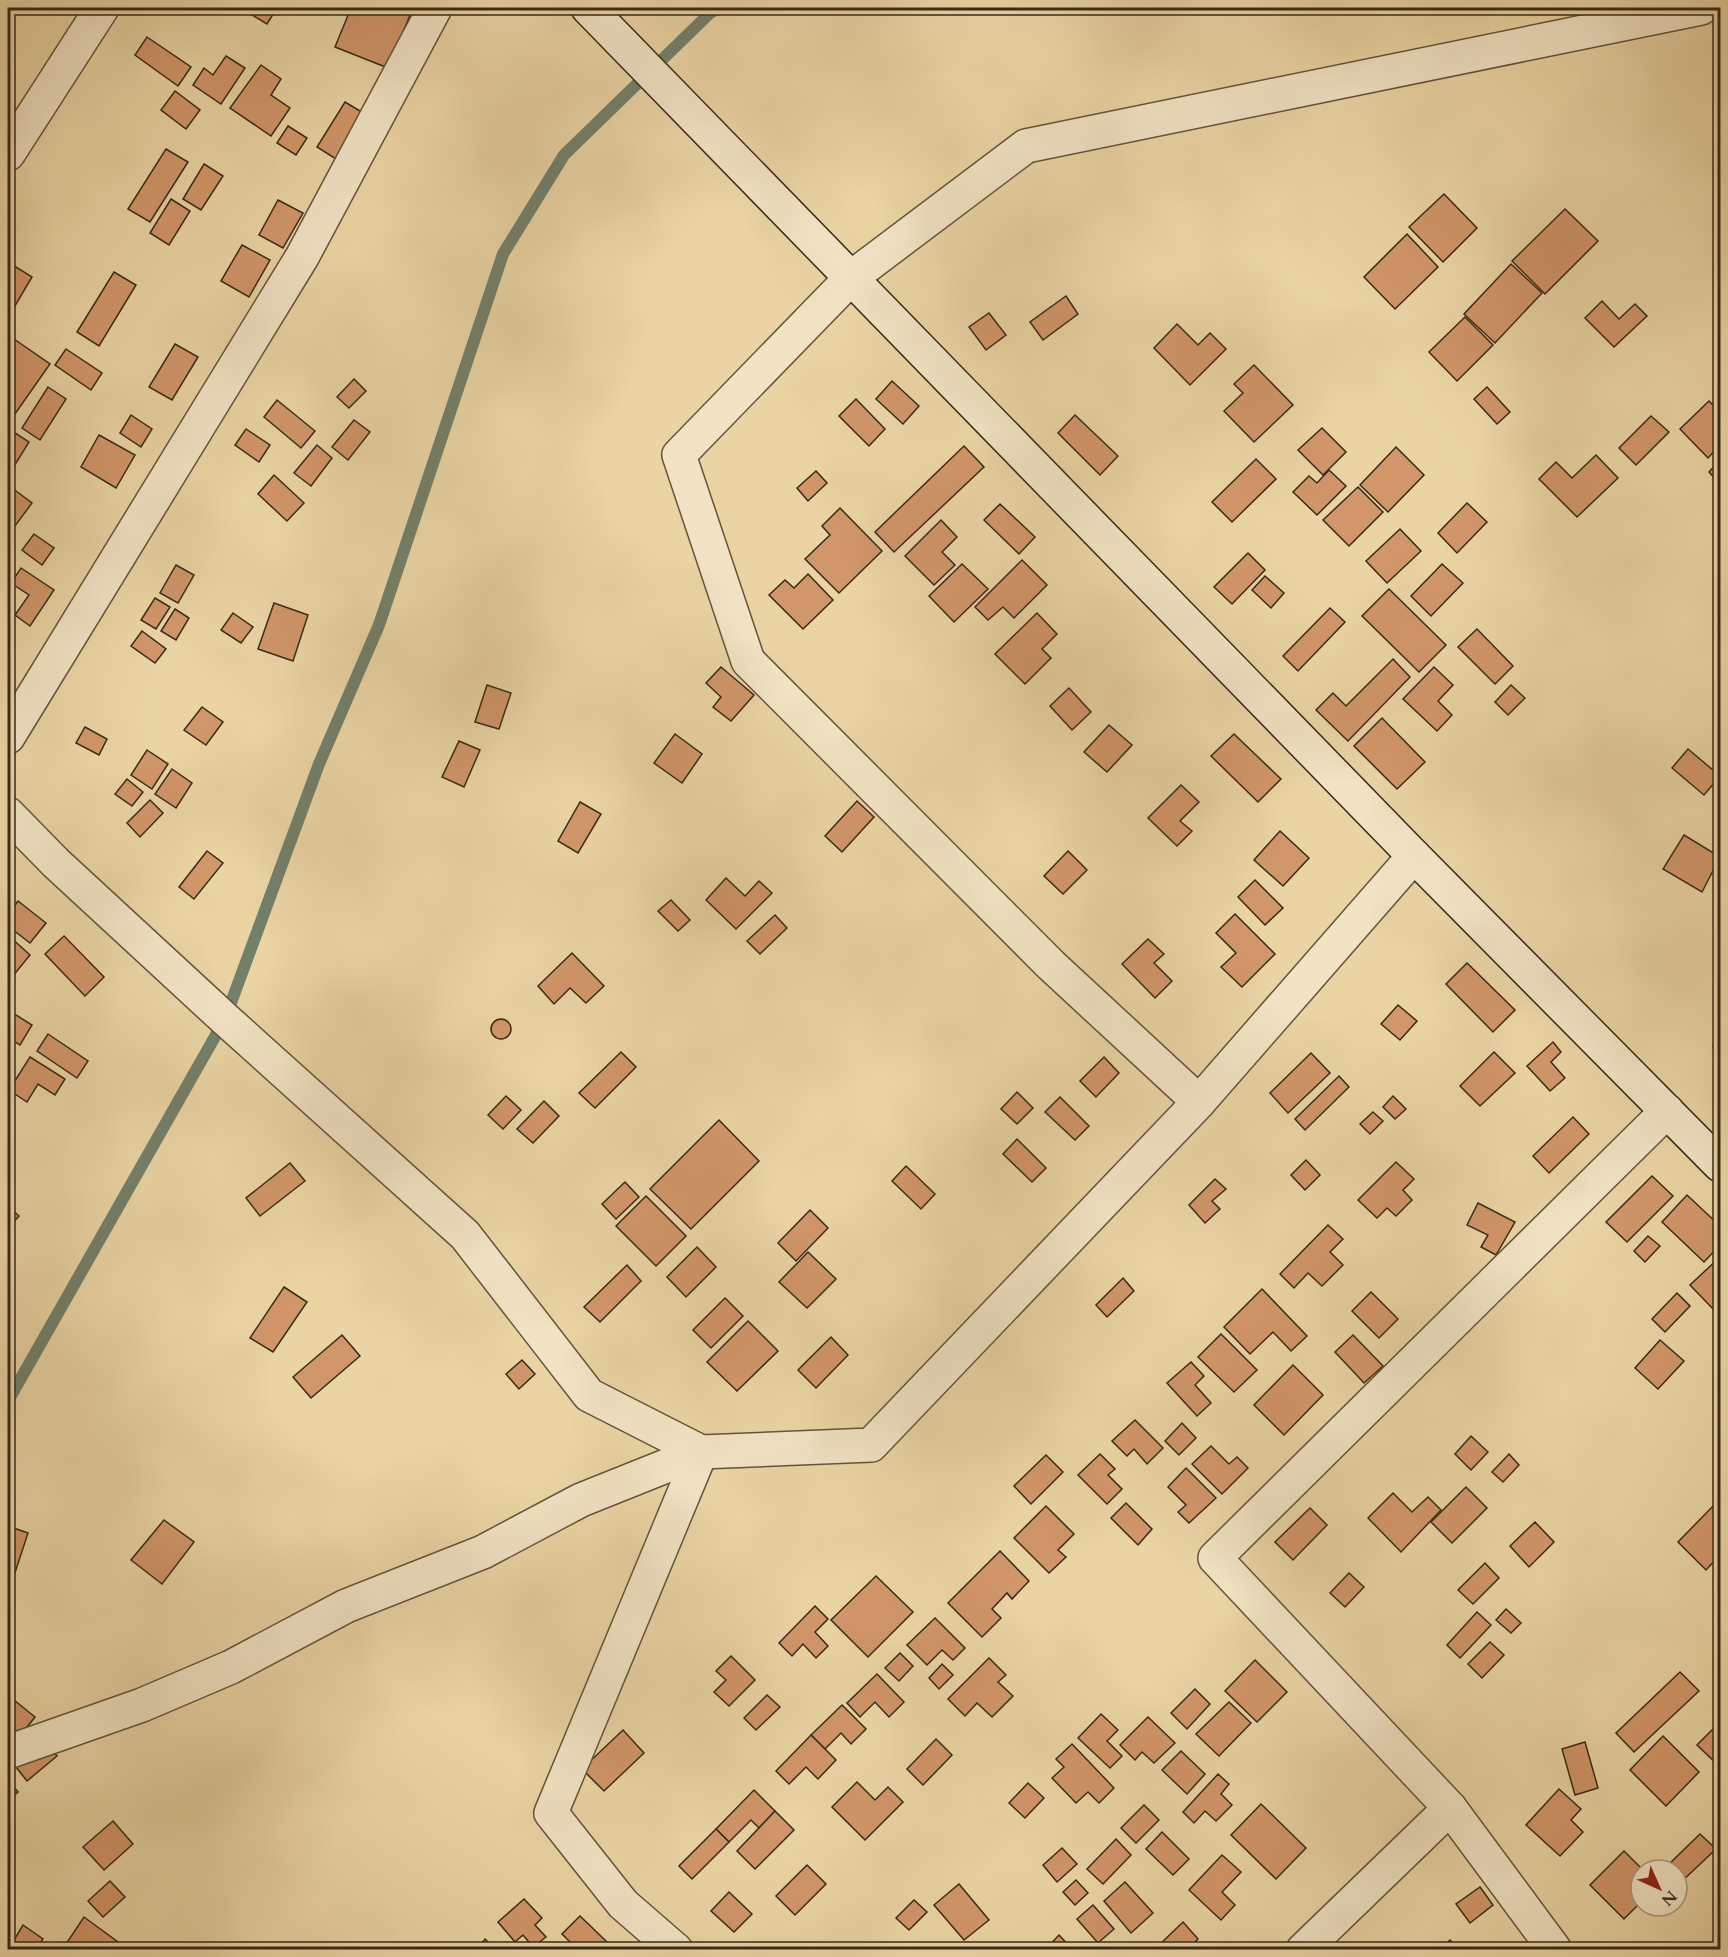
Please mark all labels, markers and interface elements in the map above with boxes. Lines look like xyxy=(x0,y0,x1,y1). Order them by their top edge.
north arrow xyxy=(1629,1858,1689,1918)
text: N xyxy=(1656,1885,1682,1911)

